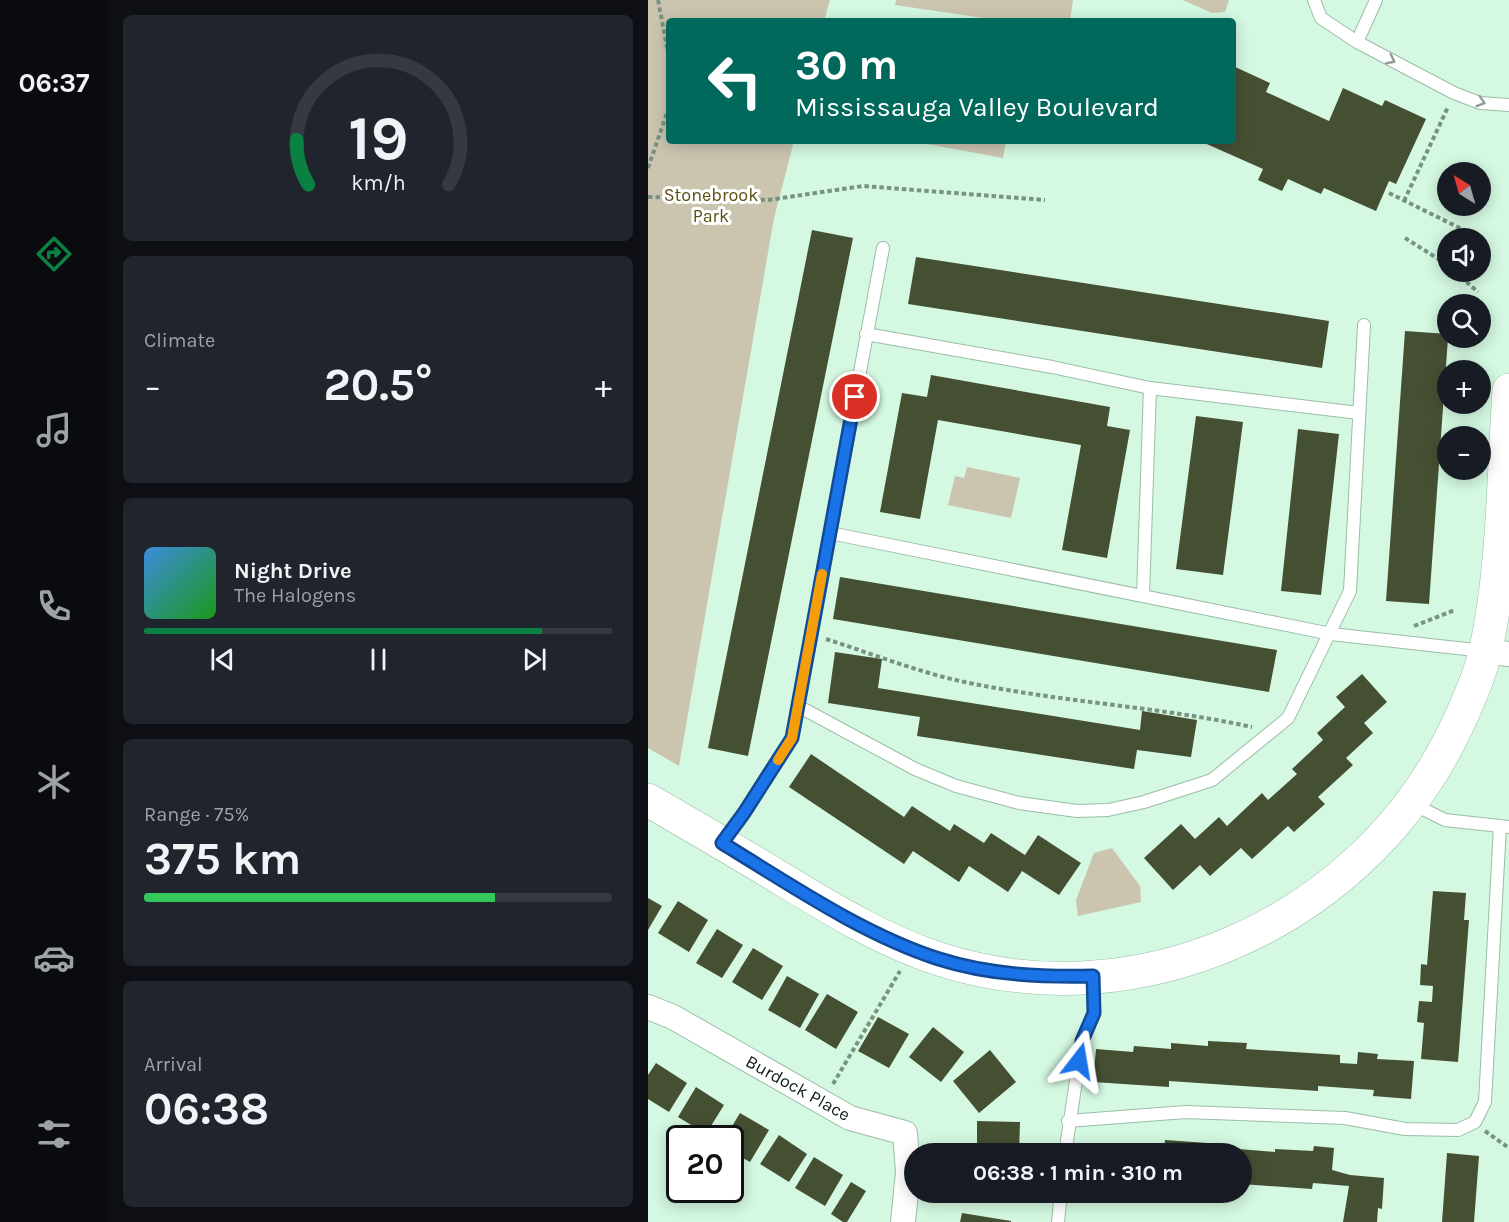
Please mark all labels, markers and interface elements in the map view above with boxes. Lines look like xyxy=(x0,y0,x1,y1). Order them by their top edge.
text: 30 m xyxy=(795,40,898,90)
icon: left xyxy=(696,42,774,120)
one-way arrow xyxy=(1385,53,1395,64)
text: 06:37 xyxy=(19,67,89,99)
text: Mississauga Valley Boulevard xyxy=(795,91,1159,123)
one-way arrow xyxy=(1475,95,1486,108)
text: 19 xyxy=(348,102,408,175)
north arrow xyxy=(1437,162,1491,216)
map controls xyxy=(1437,162,1491,480)
text: km/h xyxy=(351,171,405,196)
park label: Stonebrook Park xyxy=(664,184,758,227)
button: sound xyxy=(1437,228,1491,282)
icon: directions xyxy=(33,233,75,275)
button: search xyxy=(1437,294,1491,348)
text: Climate xyxy=(144,329,215,352)
text: 20.5° xyxy=(323,359,433,411)
button: + xyxy=(1437,360,1491,414)
text: − xyxy=(144,367,161,405)
text: + xyxy=(595,367,612,405)
pin xyxy=(829,371,880,422)
icon: arrive xyxy=(838,380,871,413)
icon: music xyxy=(33,409,75,451)
button: − xyxy=(1437,426,1491,480)
text: Night Drive xyxy=(234,558,352,584)
text: The Halogens xyxy=(234,584,356,607)
icon: phone xyxy=(33,585,75,627)
icon: previous xyxy=(206,643,239,676)
icon: pause xyxy=(362,643,395,676)
icon: next xyxy=(518,643,551,676)
icon: climate xyxy=(33,761,75,803)
text: Range · 75% xyxy=(144,803,249,826)
text: 375 km xyxy=(144,833,301,885)
icon: car xyxy=(33,937,75,979)
position arrow xyxy=(1047,1029,1111,1093)
street label: Burdock Place xyxy=(742,1050,854,1126)
text: Arrival xyxy=(144,1053,203,1076)
text: 06:38 xyxy=(144,1083,269,1135)
icon: filters xyxy=(33,1113,75,1155)
speed limit sign: 20 xyxy=(666,1125,744,1203)
text: 06:38 · 1 min · 310 m xyxy=(973,1160,1183,1186)

